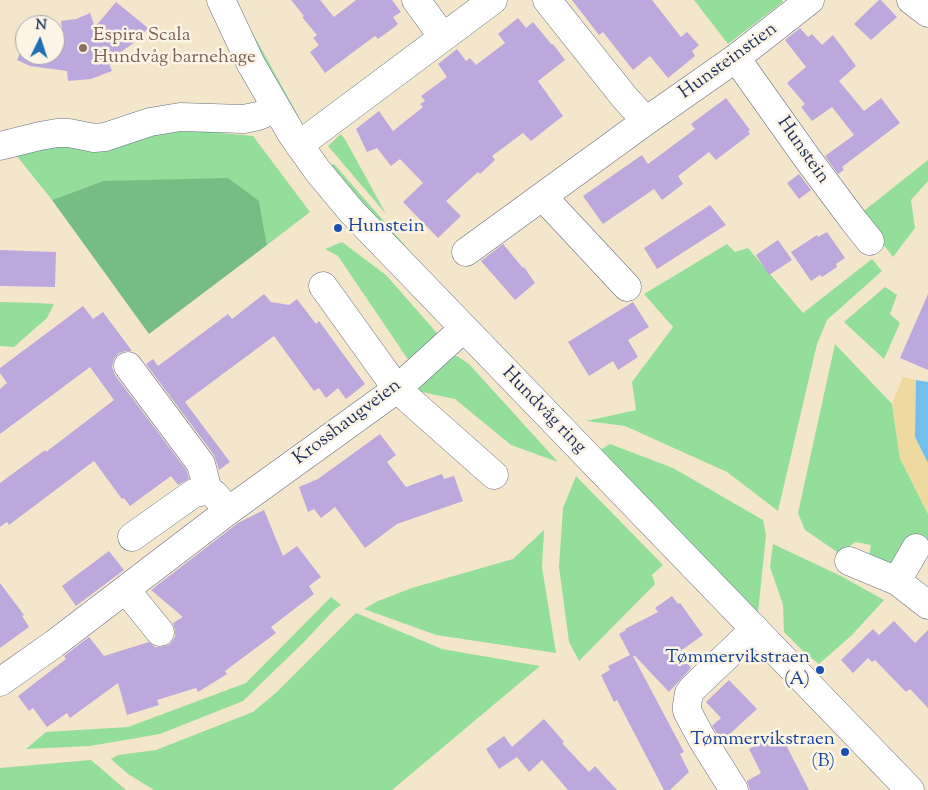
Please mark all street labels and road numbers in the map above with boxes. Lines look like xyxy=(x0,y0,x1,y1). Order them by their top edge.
street label: Hunsteinstien xyxy=(675,19,783,105)
street label: Hunstein xyxy=(771,113,833,189)
street label: Hundvåg ring xyxy=(496,363,590,459)
street label: Krosshaugveien xyxy=(290,375,406,471)

